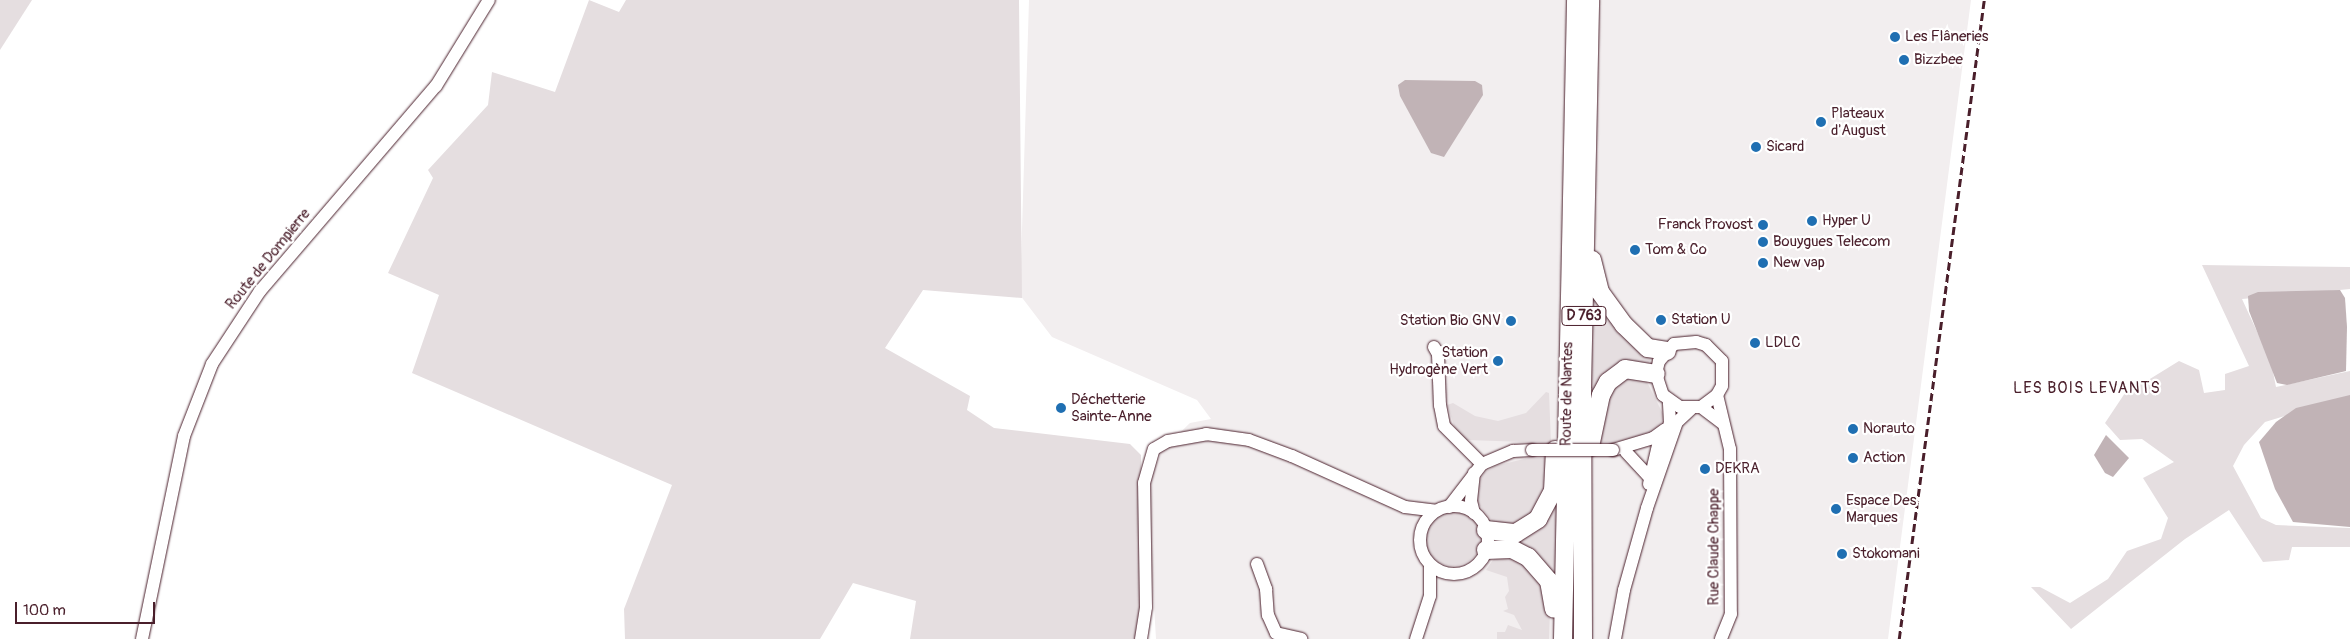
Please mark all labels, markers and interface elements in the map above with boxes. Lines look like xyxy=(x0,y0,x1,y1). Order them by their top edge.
place label: Les Flâneries xyxy=(1905,28,1988,46)
marker: Les Flâneries xyxy=(1889,31,1901,43)
place label: Bizzbee xyxy=(1914,51,1963,69)
marker: Bizzbee xyxy=(1898,54,1910,66)
place label: Plateaux d'August xyxy=(1831,104,1886,139)
marker: Plateaux d'August xyxy=(1815,116,1827,128)
place label: Sicard xyxy=(1766,138,1804,156)
marker: Sicard xyxy=(1750,141,1762,153)
street label: Route de Dompierre xyxy=(222,205,314,313)
place label: Hyper U xyxy=(1822,212,1871,230)
marker: Hyper U xyxy=(1806,215,1818,227)
place label: Franck Provost xyxy=(1658,216,1753,234)
marker: Franck Provost xyxy=(1757,219,1769,231)
place label: Bouygues Telecom xyxy=(1773,233,1890,251)
marker: Bouygues Telecom xyxy=(1757,236,1769,248)
place label: Tom & Co xyxy=(1645,241,1707,259)
marker: Tom & Co xyxy=(1629,244,1641,256)
place label: New vap xyxy=(1773,254,1825,272)
marker: New vap xyxy=(1757,257,1769,269)
road number: D 763 xyxy=(1560,304,1608,328)
place label: Station U xyxy=(1671,311,1731,329)
place label: Station Bio GNV xyxy=(1400,312,1501,330)
marker: Station U xyxy=(1655,314,1667,326)
marker: Station Bio GNV xyxy=(1505,315,1517,327)
place label: LDLC xyxy=(1765,334,1801,352)
marker: LDLC xyxy=(1749,337,1761,349)
street label: Route de Nantes xyxy=(1557,342,1577,446)
place label: Station Hydrogène Vert xyxy=(1389,343,1488,378)
marker: Station Hydrogène Vert xyxy=(1492,355,1504,367)
district label: LES BOIS LEVANTS xyxy=(2011,378,2163,398)
place label: Déchetterie Sainte-Anne xyxy=(1071,390,1152,425)
marker: Déchetterie Sainte-Anne xyxy=(1055,402,1067,414)
place label: Norauto xyxy=(1863,420,1915,438)
marker: Norauto xyxy=(1847,423,1859,435)
place label: Action xyxy=(1863,449,1905,467)
marker: Action xyxy=(1847,452,1859,464)
place label: DEKRA xyxy=(1715,460,1760,478)
marker: DEKRA xyxy=(1699,463,1711,475)
street label: Rue Claude Chappe xyxy=(1705,489,1723,605)
place label: Espace Des Marques xyxy=(1846,491,1916,526)
marker: Espace Des Marques xyxy=(1830,503,1842,515)
place label: Stokomani xyxy=(1852,545,1920,563)
marker: Stokomani xyxy=(1836,548,1848,560)
scale bar xyxy=(18,592,158,624)
text: 100 m xyxy=(23,601,66,620)

